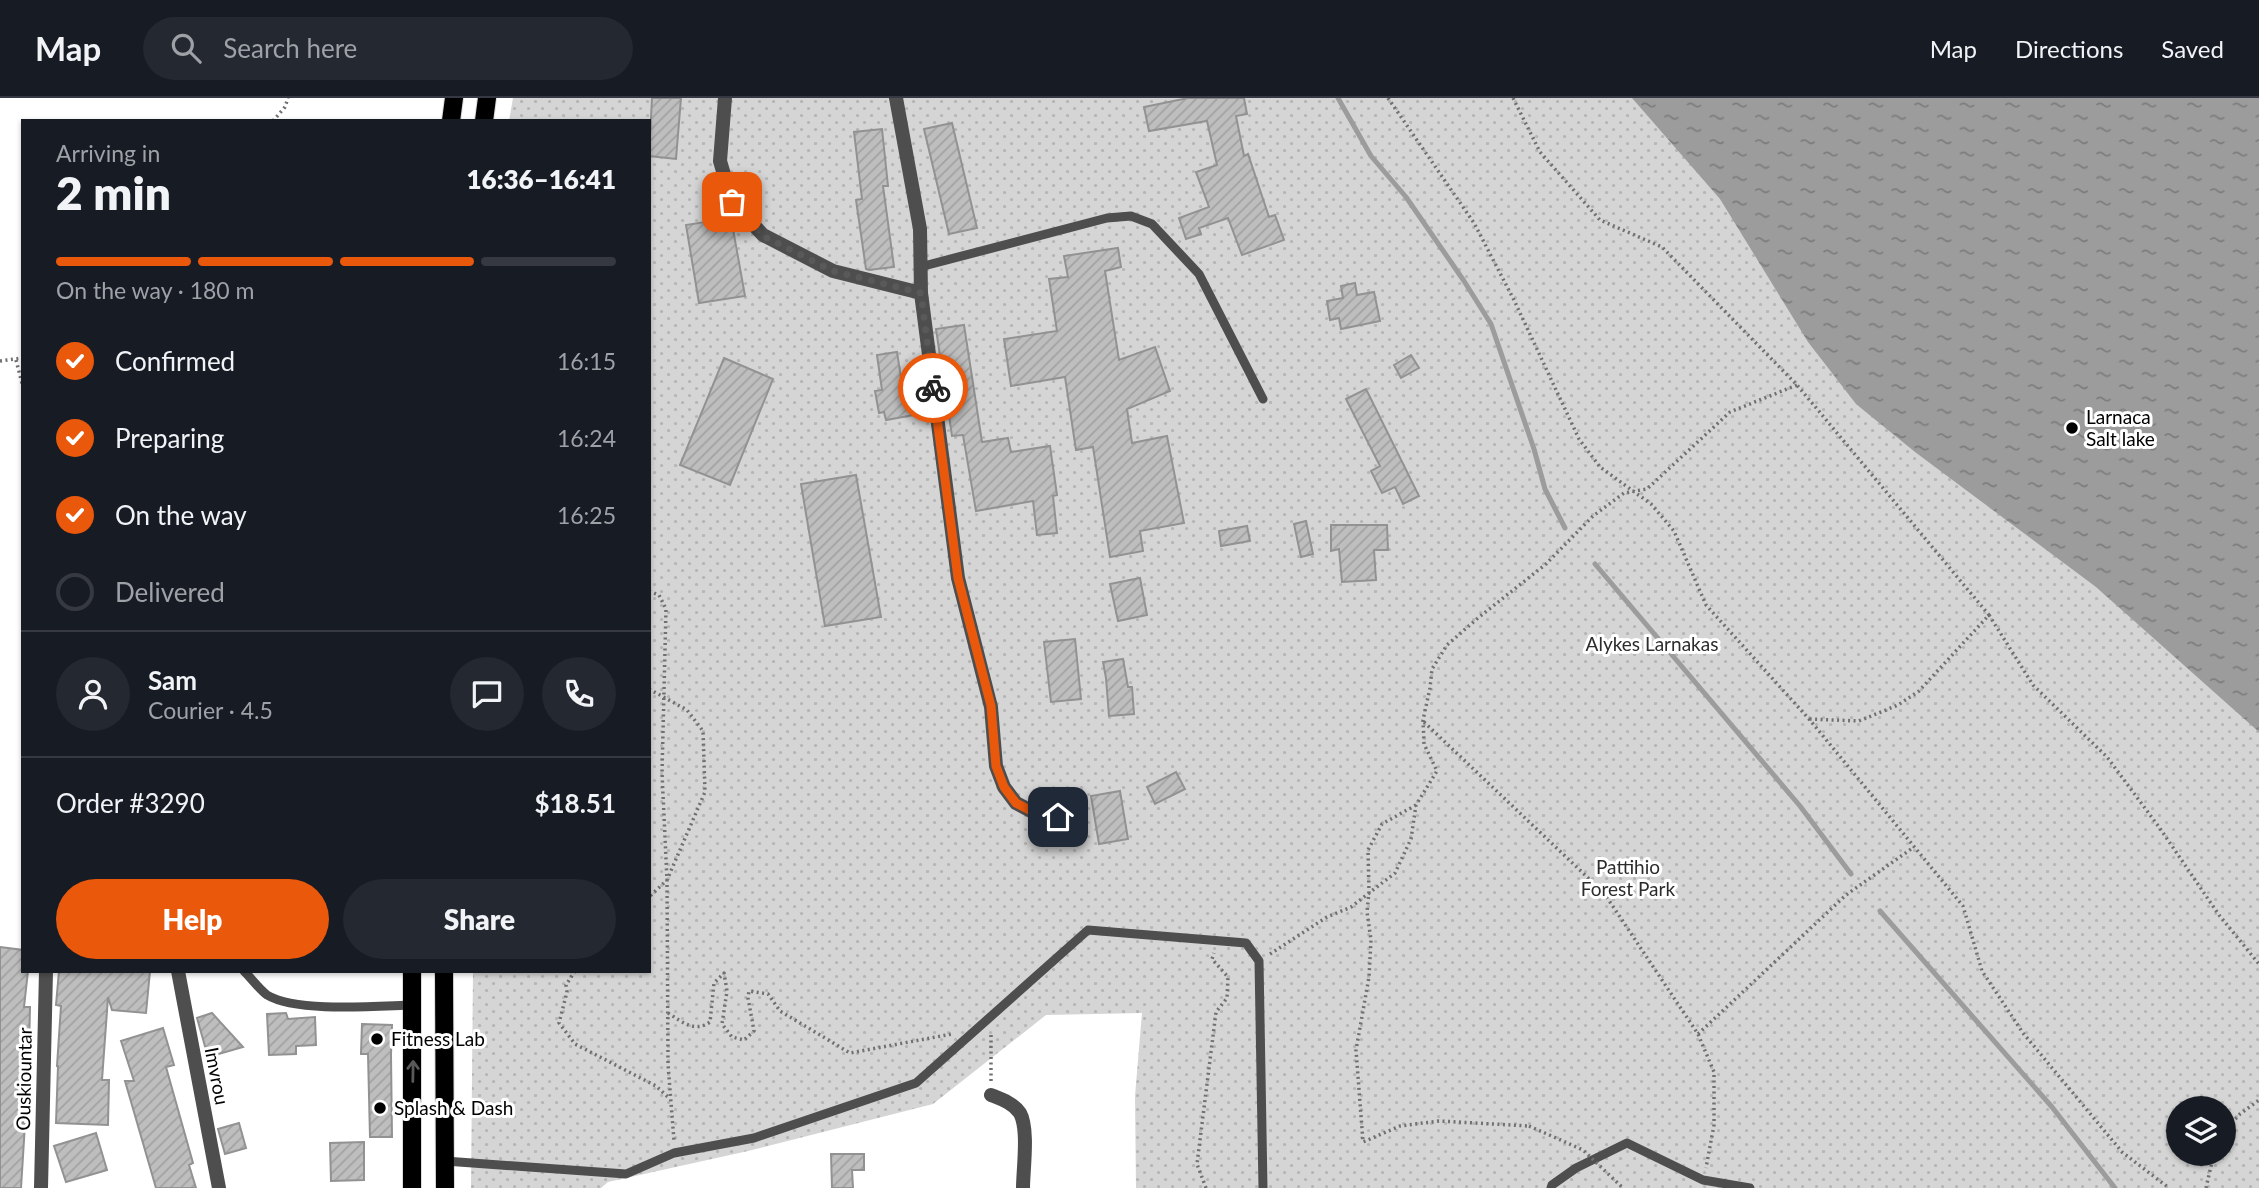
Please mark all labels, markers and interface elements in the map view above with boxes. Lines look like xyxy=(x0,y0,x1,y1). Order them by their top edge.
search box xyxy=(143,17,633,80)
text: Map xyxy=(35,28,101,68)
icon: search xyxy=(167,29,205,67)
text: Search here xyxy=(223,32,357,64)
text: Map xyxy=(1930,34,1977,63)
text: Directions xyxy=(2015,34,2123,63)
text: Saved xyxy=(2161,34,2224,63)
text: Arriving in xyxy=(56,139,160,167)
text: 16:36–16:41 xyxy=(466,163,616,195)
text: 2 min xyxy=(56,165,171,220)
pin xyxy=(702,172,762,232)
icon: bag xyxy=(713,183,751,221)
text: On the way · 180 m xyxy=(56,276,255,304)
icon: check xyxy=(56,342,94,380)
text: Confirmed xyxy=(115,345,235,377)
text: 16:15 xyxy=(557,347,616,375)
courier xyxy=(898,353,968,423)
icon: bike xyxy=(914,369,952,407)
place label: Larnaca Salt lake xyxy=(2086,405,2155,450)
icon: check xyxy=(56,419,94,457)
marker: Larnaca Salt lake xyxy=(2064,420,2080,436)
text: Preparing xyxy=(115,422,224,454)
text: 16:24 xyxy=(557,424,616,452)
icon: check xyxy=(56,496,94,534)
text: On the way xyxy=(115,499,247,531)
text: 16:25 xyxy=(557,501,616,529)
text: Delivered xyxy=(115,576,225,608)
park label: Alykes Larnakas xyxy=(1586,632,1718,655)
button: person xyxy=(56,657,130,731)
button: chat xyxy=(450,657,524,731)
button: phone xyxy=(542,657,616,731)
text: Sam xyxy=(148,664,197,696)
text: Courier · 4.5 xyxy=(148,696,273,724)
text: Order #3290 xyxy=(56,787,205,819)
text: $18.51 xyxy=(534,787,616,819)
pin xyxy=(1028,787,1088,847)
icon: home xyxy=(1039,798,1077,836)
park label: Pattihio Forest Park xyxy=(1581,855,1675,900)
button: Help xyxy=(56,879,329,959)
button: Share xyxy=(343,879,616,959)
street label: Ouskiountar xyxy=(11,1027,36,1131)
place label: Fitness Lab xyxy=(391,1027,485,1050)
marker: Fitness Lab xyxy=(369,1031,385,1047)
street label: Imvrou xyxy=(201,1045,234,1107)
one-way arrow xyxy=(406,1060,420,1083)
place label: Splash & Dash xyxy=(394,1096,513,1119)
map controls xyxy=(2166,1096,2236,1166)
button: layers xyxy=(2166,1096,2236,1166)
marker: Splash & Dash xyxy=(372,1100,388,1116)

